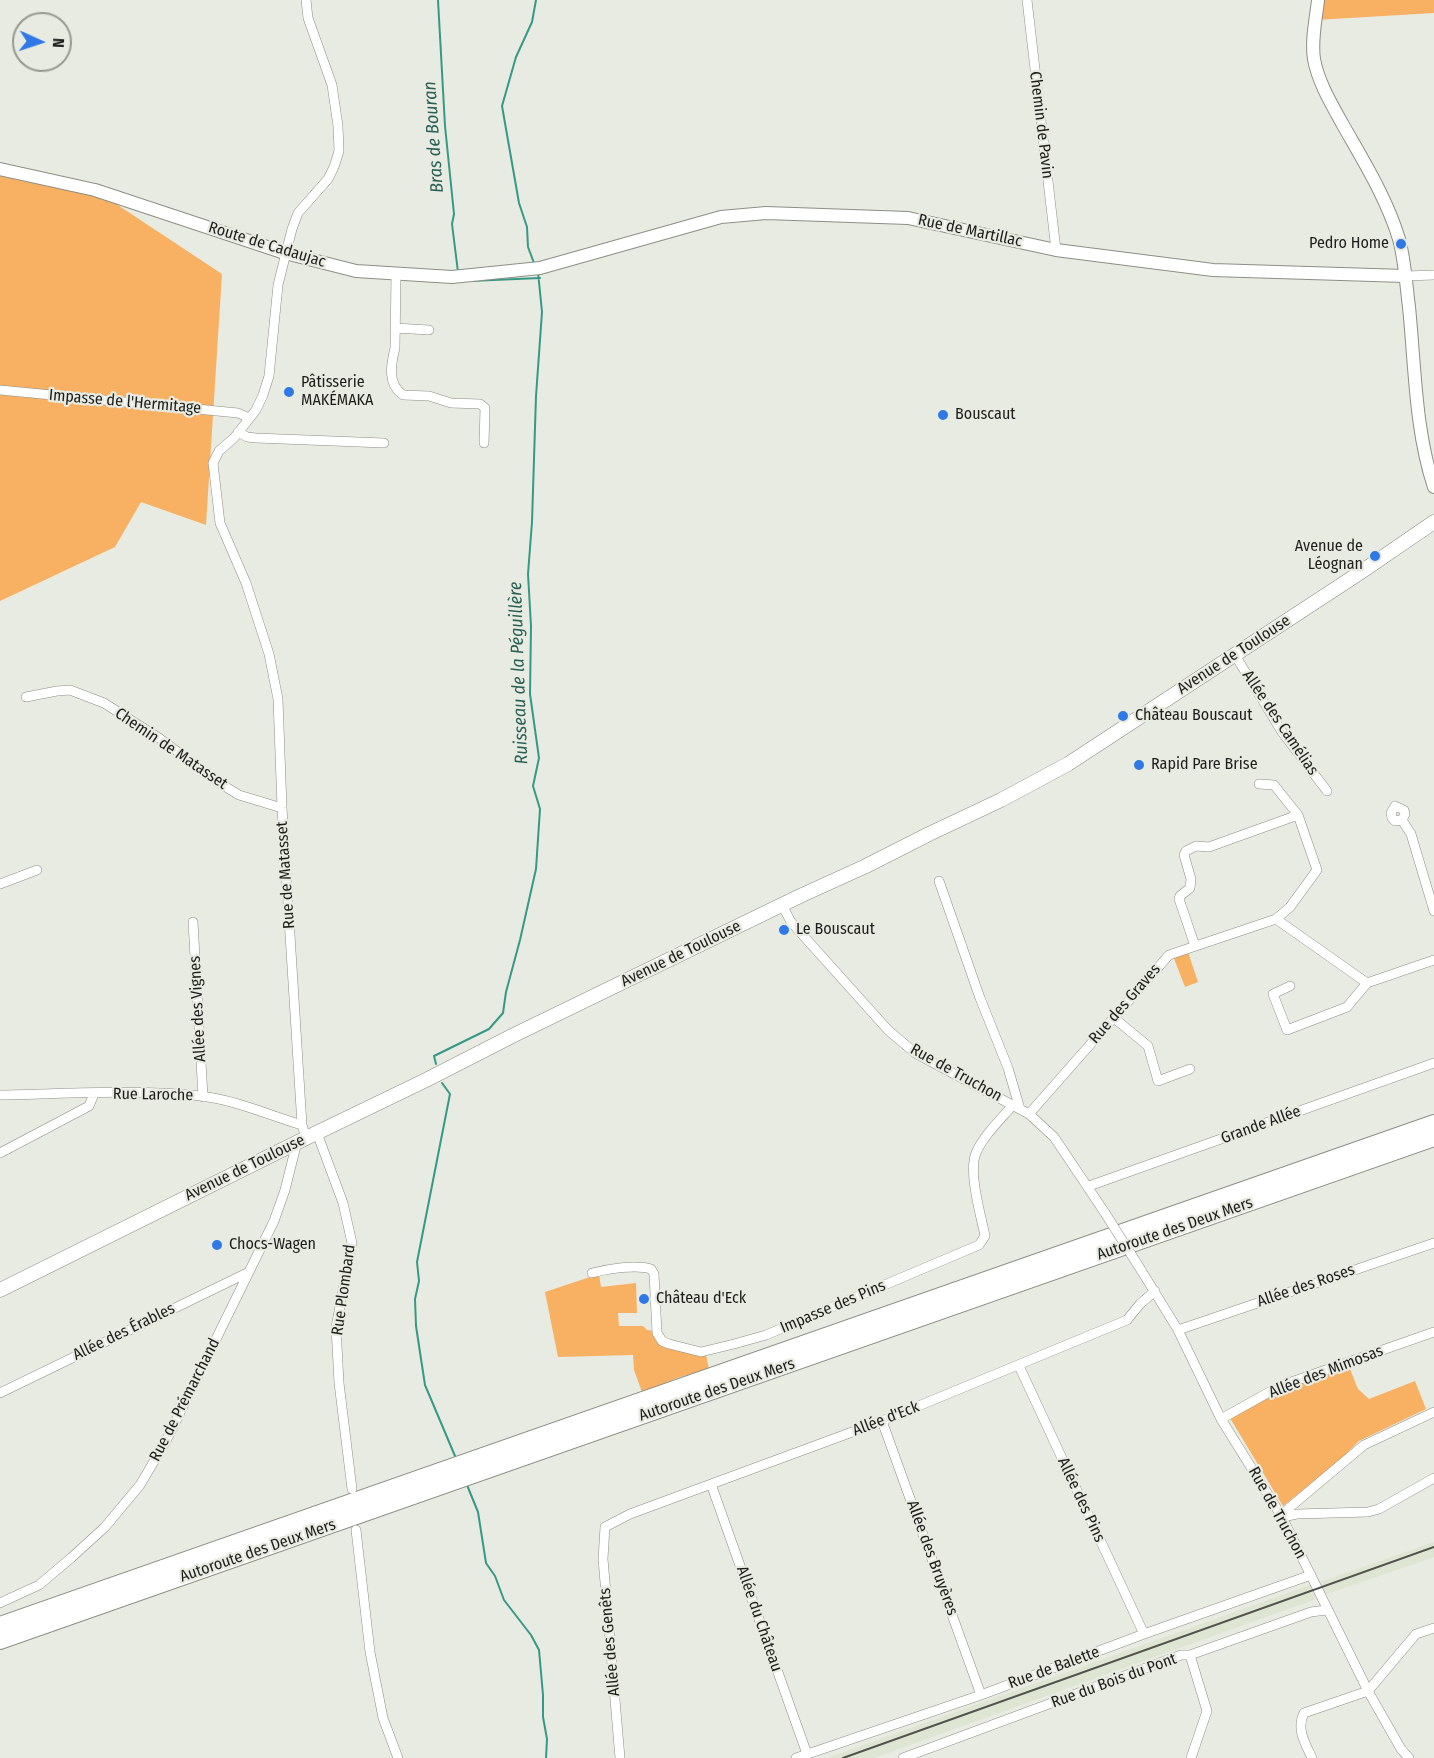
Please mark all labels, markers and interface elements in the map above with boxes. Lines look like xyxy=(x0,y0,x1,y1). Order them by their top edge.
north arrow xyxy=(12,12,72,72)
text: N xyxy=(49,38,68,48)
street label: Chemin de Pavin xyxy=(1025,70,1057,180)
water label: Bras de Bouran xyxy=(419,80,449,194)
street label: Rue de Martillac xyxy=(916,211,1024,251)
street label: Route de Cadaujac xyxy=(206,218,328,272)
place label: Pedro Home xyxy=(1309,234,1389,254)
marker: Pedro Home xyxy=(1394,237,1408,251)
place label: Pâtisserie MAKÉMAKA xyxy=(301,373,373,411)
marker: Pâtisserie MAKÉMAKA xyxy=(282,385,296,399)
street label: Impasse de l'Hermitage xyxy=(48,386,202,418)
place label: Bouscaut xyxy=(955,405,1015,425)
marker: Bouscaut xyxy=(936,408,950,422)
place label: Avenue de Léognan xyxy=(1295,537,1363,575)
marker: Avenue de Léognan xyxy=(1368,549,1382,563)
water label: Ruisseau de la Péguillère xyxy=(505,581,533,765)
street label: Avenue de Toulouse xyxy=(1174,611,1294,699)
street label: Allée des Camélias xyxy=(1238,667,1322,779)
street label: Chemin de Matasset xyxy=(111,704,231,794)
place label: Château Bouscaut xyxy=(1135,706,1252,726)
marker: Château Bouscaut xyxy=(1116,709,1130,723)
place label: Rapid Pare Brise xyxy=(1151,755,1258,775)
marker: Rapid Pare Brise xyxy=(1132,758,1146,772)
street label: Rue de Matasset xyxy=(273,821,299,929)
street label: Avenue de Toulouse xyxy=(618,917,744,991)
place label: Le Bouscaut xyxy=(796,920,875,940)
marker: Le Bouscaut xyxy=(777,923,791,937)
street label: Allée des Vignes xyxy=(186,955,210,1063)
street label: Rue des Graves xyxy=(1085,960,1165,1048)
street label: Rue de Truchon xyxy=(907,1040,1005,1106)
street label: Rue Laroche xyxy=(113,1085,193,1105)
street label: Grande Allée xyxy=(1219,1102,1303,1148)
street label: Avenue de Toulouse xyxy=(182,1131,308,1205)
street label: Autoroute des Deux Mers xyxy=(1095,1193,1255,1265)
place label: Chocs-Wagen xyxy=(229,1235,316,1255)
marker: Chocs-Wagen xyxy=(210,1238,224,1252)
street label: Rue Plombard xyxy=(328,1243,360,1337)
street label: Allée des Roses xyxy=(1255,1260,1357,1312)
street label: Impasse des Pins xyxy=(777,1276,889,1338)
place label: Château d'Eck xyxy=(656,1289,746,1309)
marker: Château d'Eck xyxy=(637,1292,651,1306)
street label: Allée des Érables xyxy=(70,1299,178,1365)
street label: Rue de Prémarchand xyxy=(146,1335,224,1465)
street label: Allée des Mimosas xyxy=(1266,1341,1386,1403)
street label: Autoroute des Deux Mers xyxy=(637,1354,797,1426)
street label: Allée d'Eck xyxy=(850,1398,922,1440)
street label: Allée des Pins xyxy=(1053,1455,1109,1545)
street label: Rue de Truchon xyxy=(1244,1464,1310,1562)
street label: Allée des Bruyères xyxy=(902,1498,962,1618)
street label: Autoroute des Deux Mers xyxy=(178,1515,338,1587)
street label: Allée du Château xyxy=(732,1564,786,1674)
street label: Allée des Genêts xyxy=(596,1587,624,1697)
street label: Rue de Balette xyxy=(1006,1643,1102,1693)
street label: Rue du Bois du Pont xyxy=(1049,1649,1179,1713)

